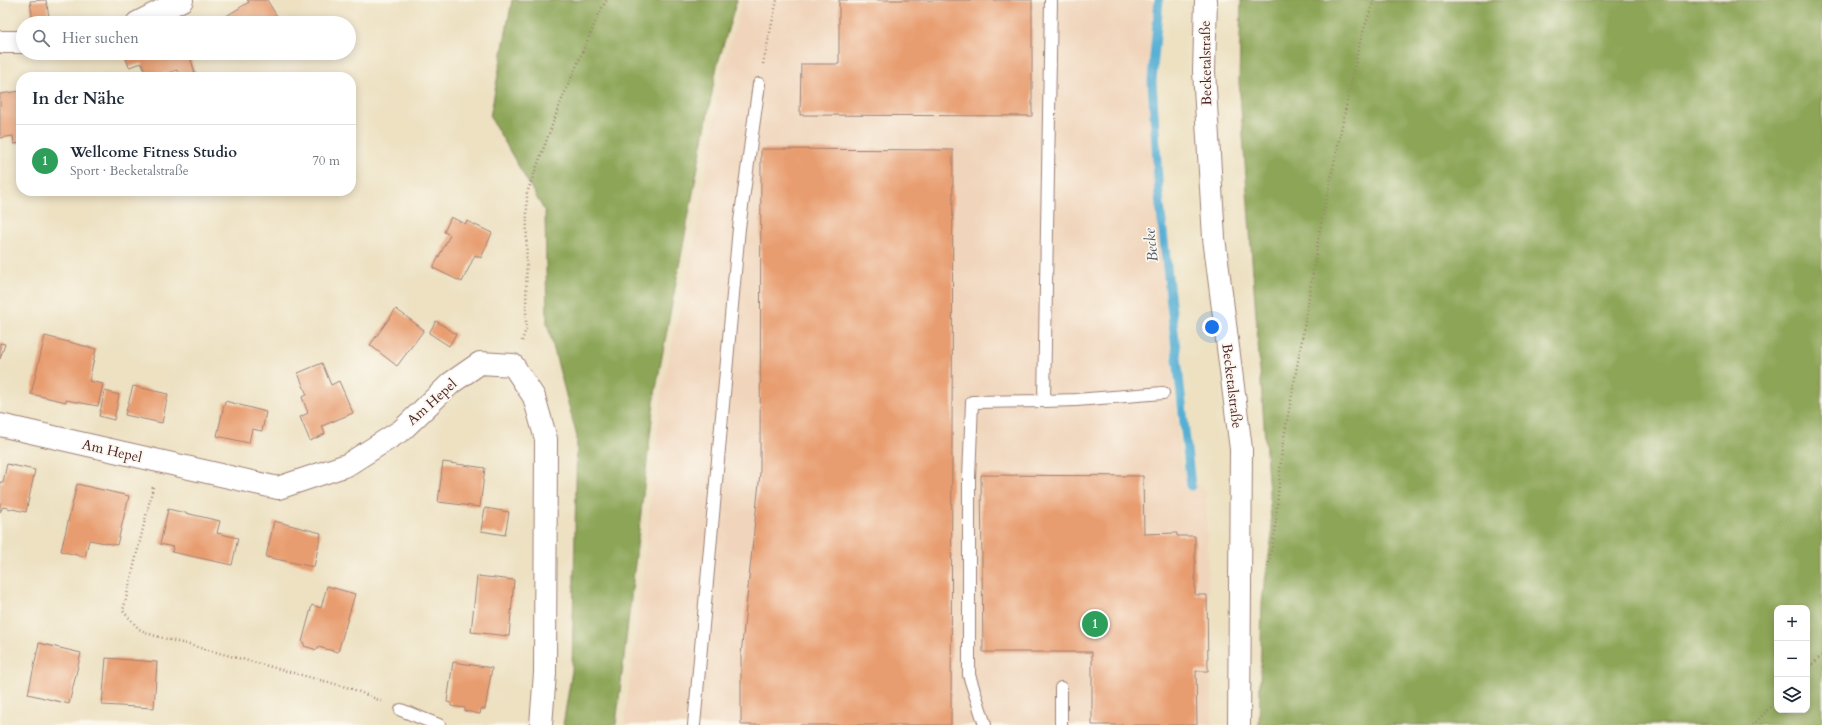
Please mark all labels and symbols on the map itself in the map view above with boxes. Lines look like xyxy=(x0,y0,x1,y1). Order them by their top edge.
street label: Becketalstraße xyxy=(1196,20,1216,106)
water label: Becke xyxy=(1139,227,1163,263)
your location xyxy=(1202,317,1222,337)
street label: Becketalstraße xyxy=(1217,343,1247,429)
street label: Am Hepel xyxy=(403,374,461,429)
street label: Am Hepel xyxy=(80,435,144,467)
pin: 1 xyxy=(1082,609,1108,639)

